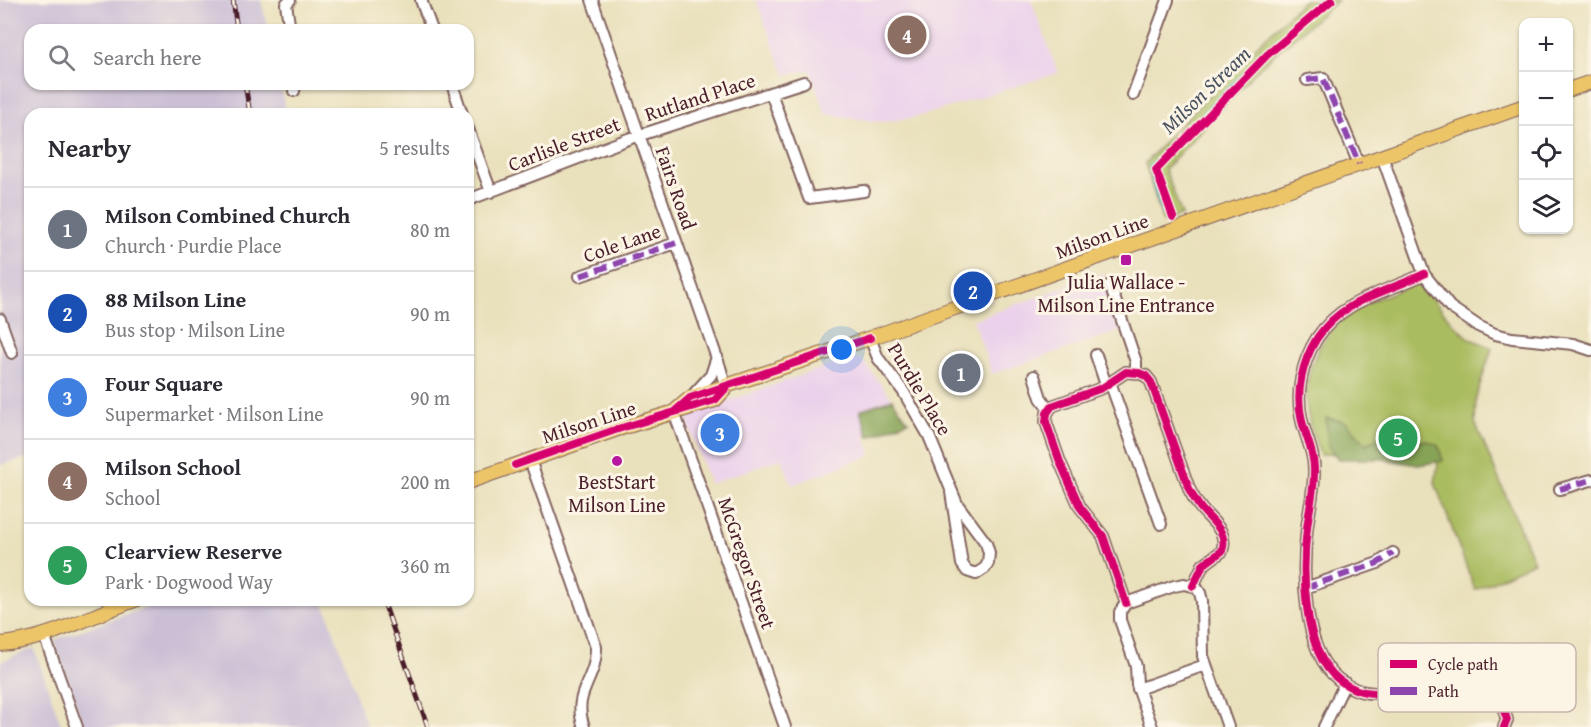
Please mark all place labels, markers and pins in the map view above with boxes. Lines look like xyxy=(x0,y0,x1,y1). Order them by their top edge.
pin: 4 xyxy=(888,12,926,57)
marker: Julia Wallace - Milson Line Entrance xyxy=(1119,253,1133,267)
place label: Julia Wallace - Milson Line Entrance xyxy=(1037,267,1215,319)
pin: 2 xyxy=(954,268,992,314)
pin: 1 xyxy=(942,350,980,395)
pin: 3 xyxy=(700,410,740,456)
pin: 5 xyxy=(1378,416,1418,460)
marker: BestStart Milson Line xyxy=(610,454,624,468)
place label: BestStart Milson Line xyxy=(568,467,666,519)

